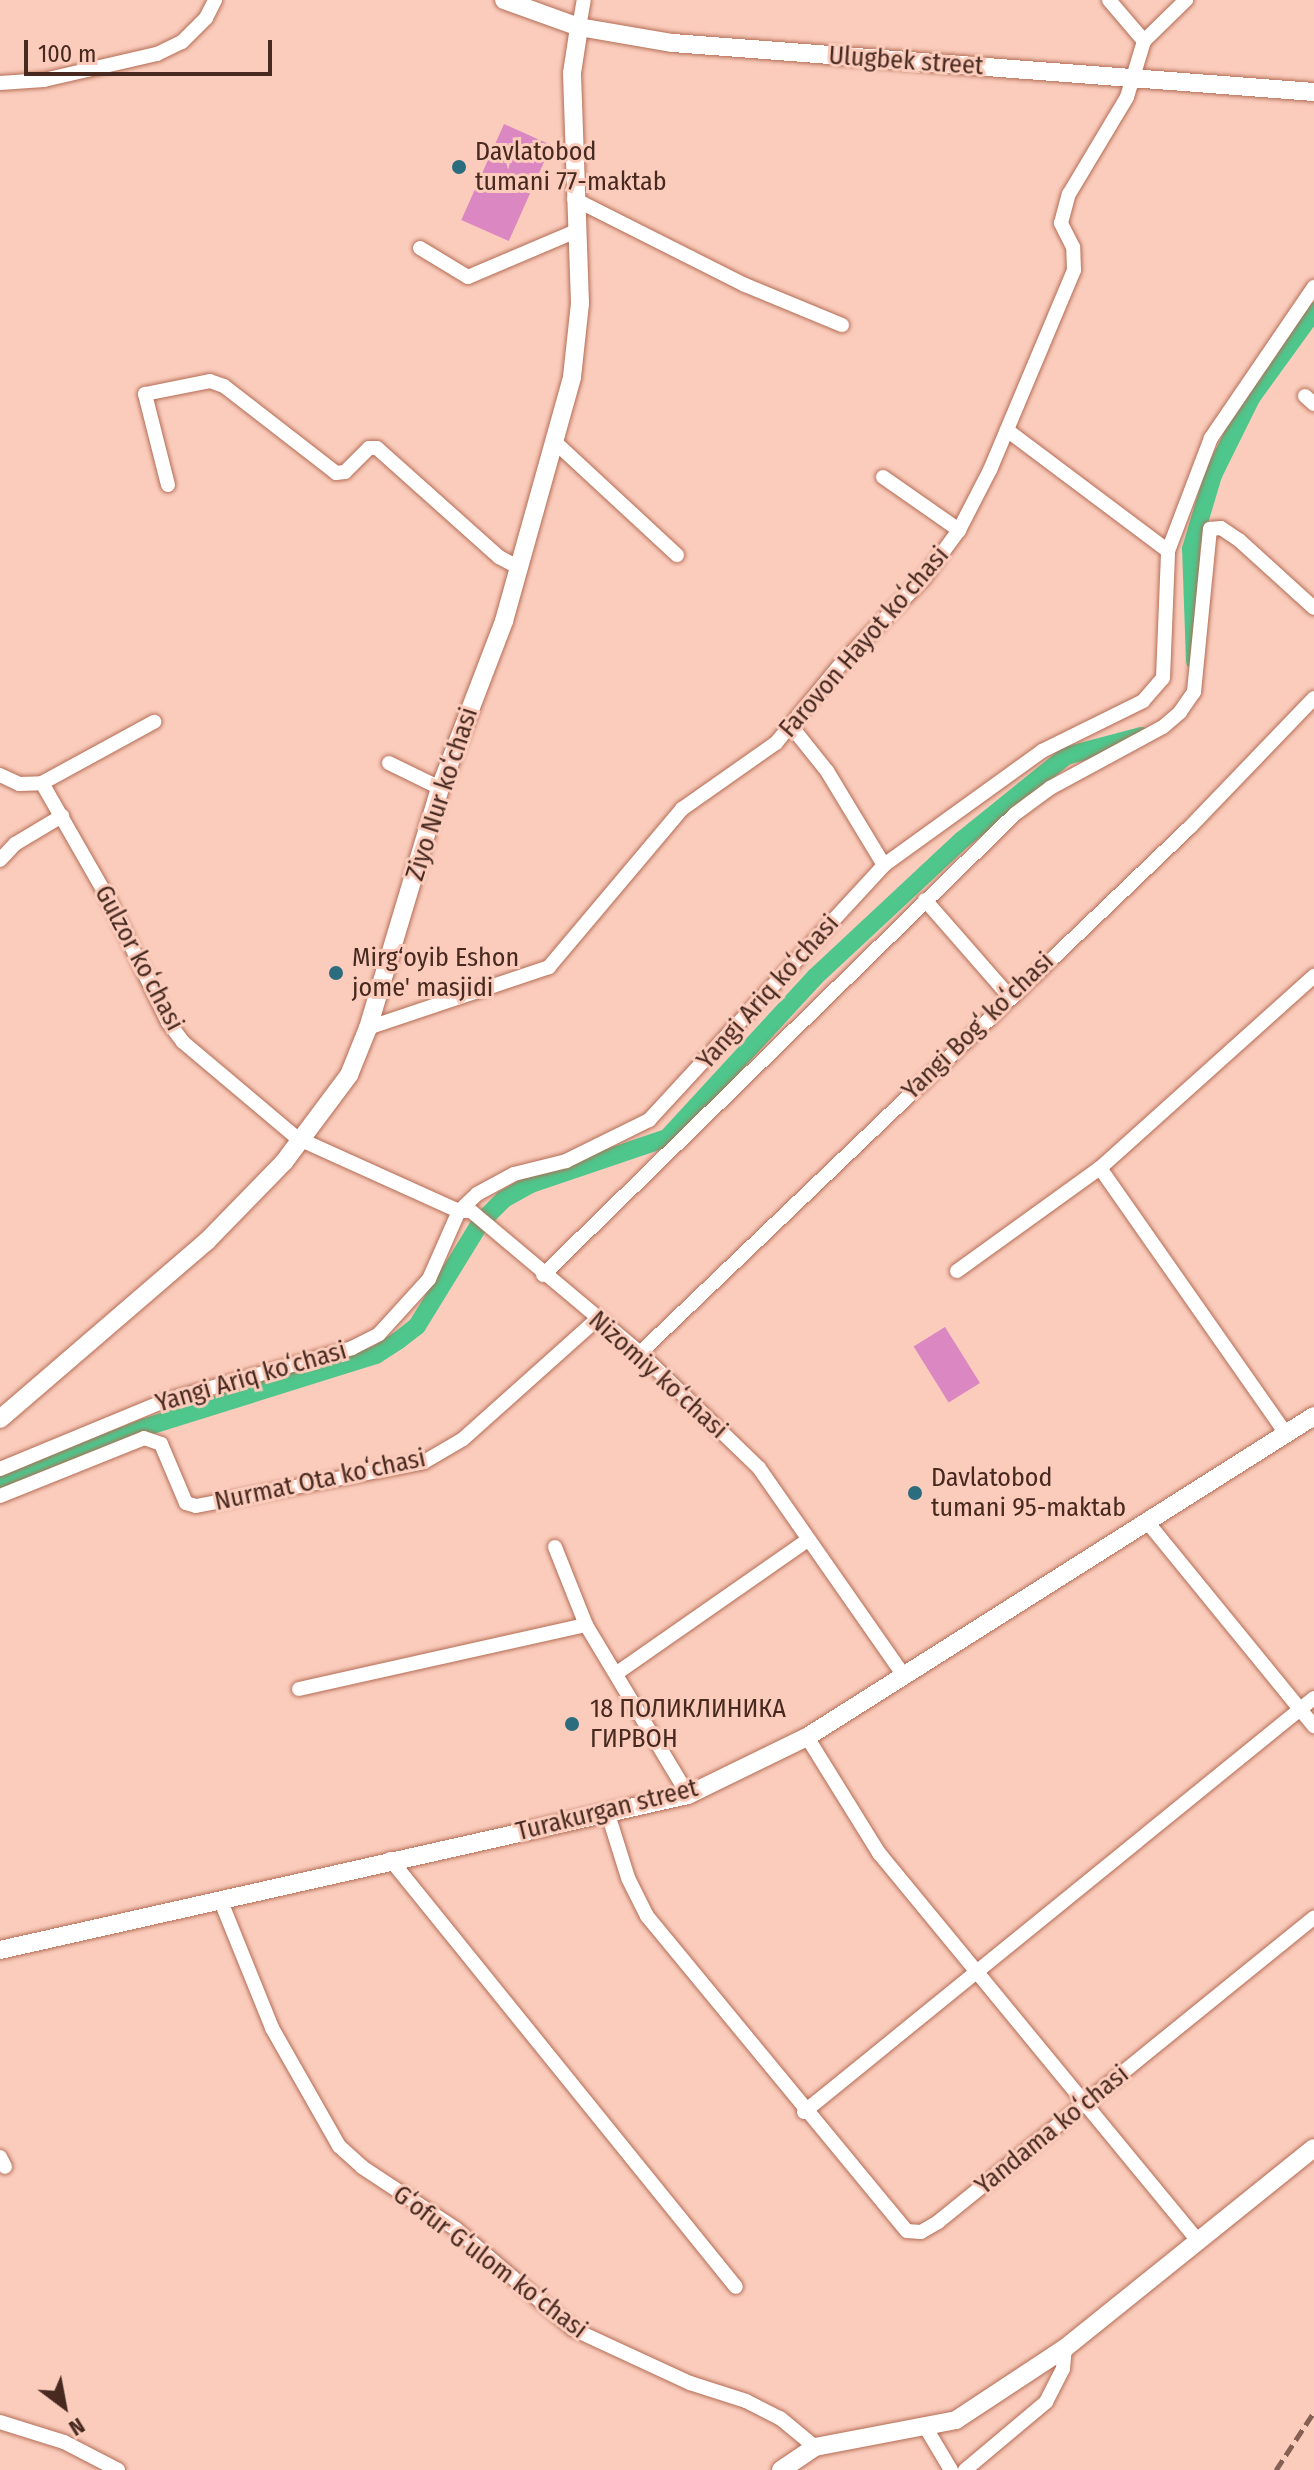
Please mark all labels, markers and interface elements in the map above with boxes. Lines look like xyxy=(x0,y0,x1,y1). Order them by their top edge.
scale bar xyxy=(28,24,276,74)
text: 100 m xyxy=(38,40,96,68)
street label: Ulugbek street xyxy=(828,40,984,82)
place label: Davlatobod tumani 77-maktab xyxy=(475,136,667,198)
marker: Davlatobod tumani 77-maktab xyxy=(450,158,468,176)
street label: Farovon Hayot koʻchasi xyxy=(773,540,955,744)
street label: Ziyo Nur koʻchasi xyxy=(399,704,485,884)
street label: Gulzor koʻchasi xyxy=(88,880,190,1036)
street label: Yangi Ariq koʻchasi xyxy=(691,908,845,1076)
place label: Mirg‘oyib Eshon jome' masjidi xyxy=(352,942,519,1004)
street label: Yangi Bogʻ koʻchasi xyxy=(896,946,1060,1106)
marker: Mirg‘oyib Eshon jome' masjidi xyxy=(327,964,345,982)
street label: Nizomiy koʻchasi xyxy=(582,1305,734,1445)
street label: Yangi Ariq koʻchasi xyxy=(152,1335,350,1419)
street label: Nurmat Ota koʻchasi xyxy=(212,1442,428,1518)
place label: Davlatobod tumani 95-maktab xyxy=(931,1462,1126,1524)
marker: Davlatobod tumani 95-maktab xyxy=(906,1484,924,1502)
place label: 18 ПОЛИКЛИНИКА ГИРВОН xyxy=(590,1693,786,1754)
marker: 18 ПОЛИКЛИНИКА ГИРВОН xyxy=(561,1713,583,1735)
street label: Turakurgan street xyxy=(513,1772,701,1848)
street label: Yandama koʻchasi xyxy=(969,2059,1135,2201)
street label: Gʻofur Gʻulom koʻchasi xyxy=(387,2179,593,2345)
north arrow xyxy=(24,2366,104,2446)
text: N xyxy=(64,2412,90,2442)

